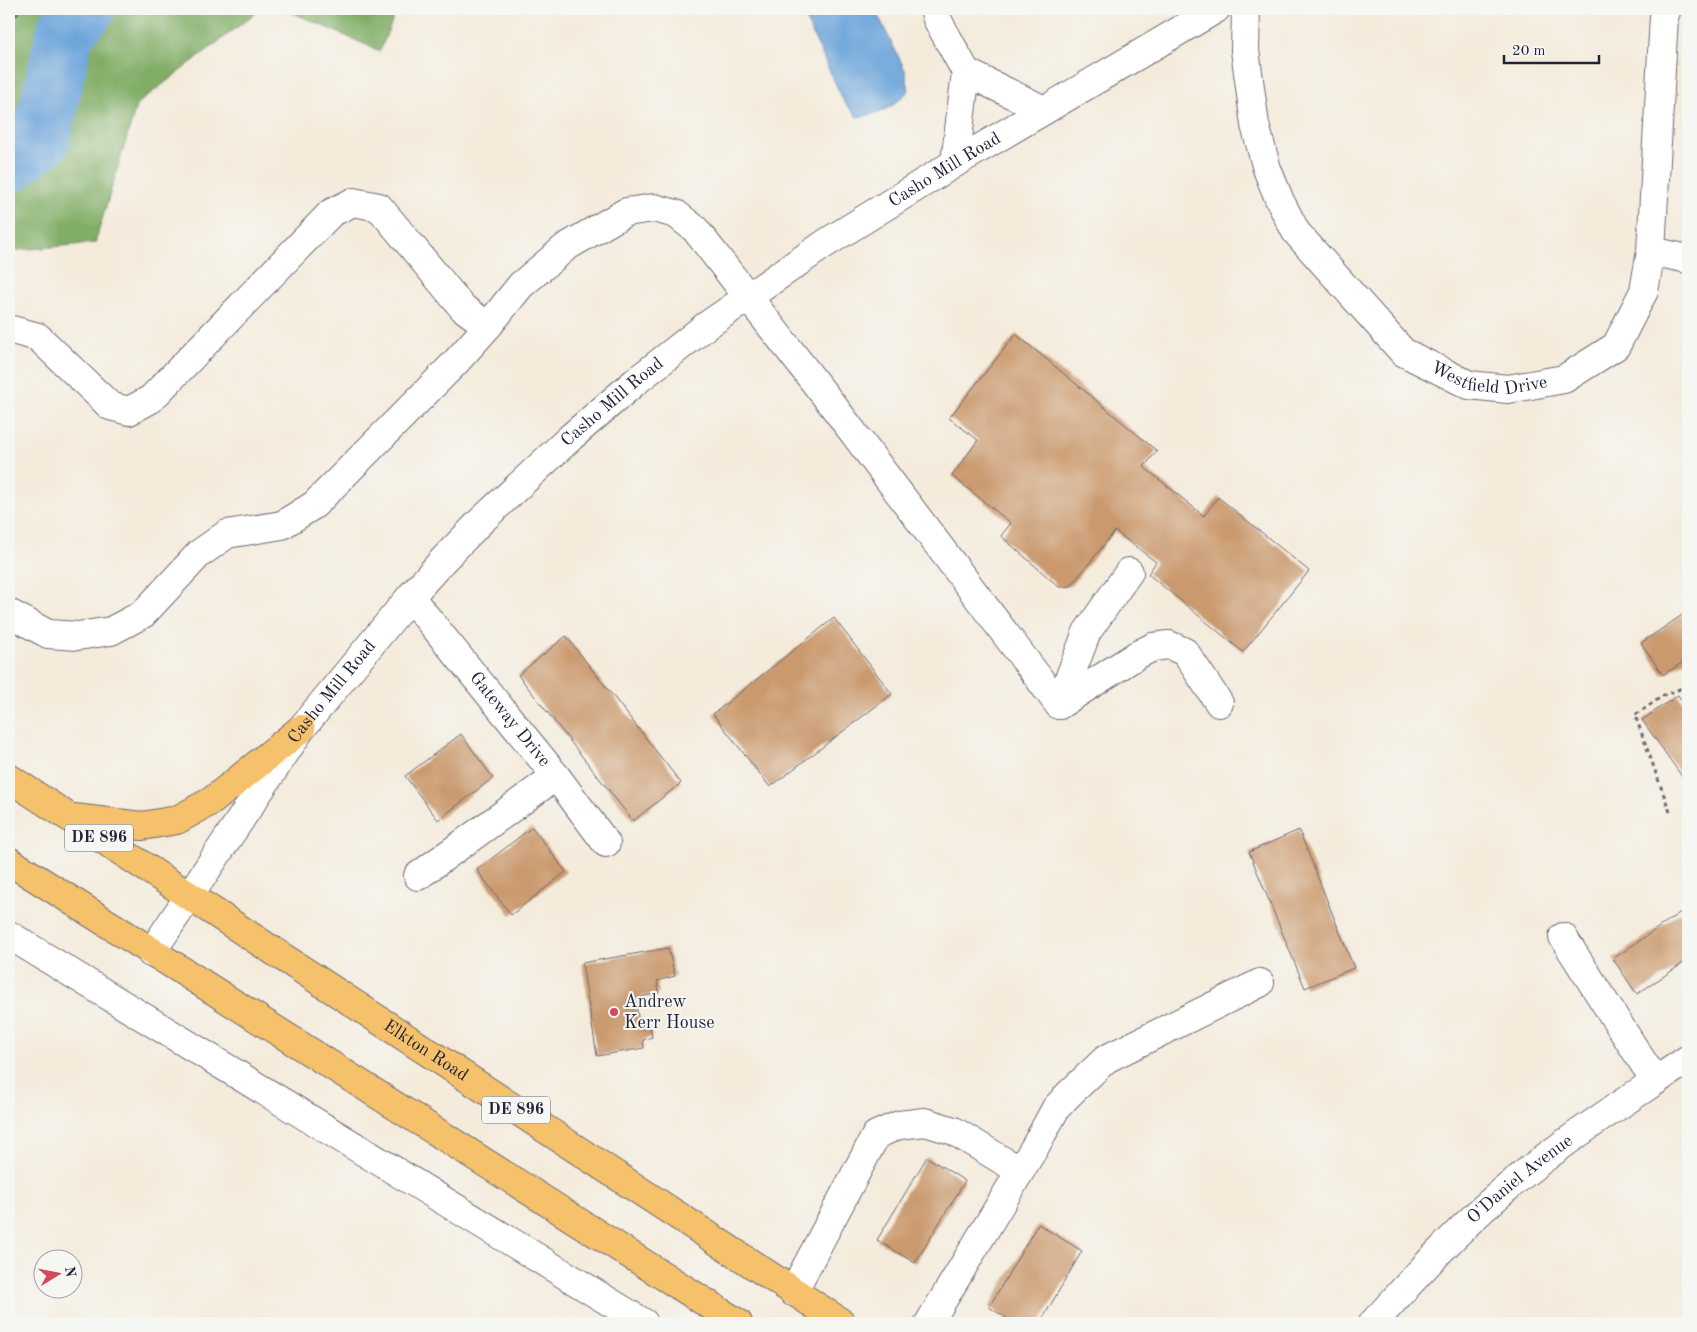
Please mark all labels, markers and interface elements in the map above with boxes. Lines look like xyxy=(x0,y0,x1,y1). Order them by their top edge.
scale bar xyxy=(1504,32,1600,64)
text: 20 m xyxy=(1512,44,1546,59)
street label: Casho Mill Road xyxy=(886,129,1004,211)
street label: Casho Mill Road xyxy=(558,354,667,450)
street label: Westfield Drive xyxy=(1428,358,1549,398)
street label: Casho Mill Road xyxy=(285,637,379,747)
street label: Gateway Drive xyxy=(466,669,554,770)
road number: DE 896 xyxy=(65,824,133,851)
place label: Andrew Kerr House xyxy=(624,993,715,1032)
marker: Andrew Kerr House xyxy=(608,1006,620,1018)
street label: Elkton Road xyxy=(380,1017,471,1085)
road number: DE 896 xyxy=(482,1096,550,1124)
street label: O'Daniel Avenue xyxy=(1464,1131,1576,1227)
north arrow xyxy=(32,1250,82,1300)
text: N xyxy=(62,1265,78,1279)

